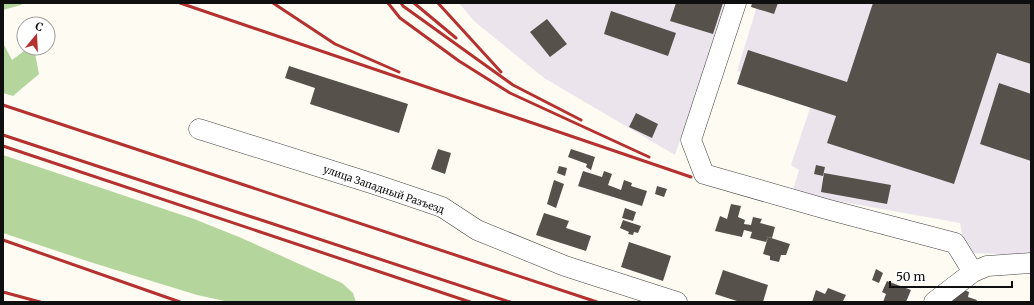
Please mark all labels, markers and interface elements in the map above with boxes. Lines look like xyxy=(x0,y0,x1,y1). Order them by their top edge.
north arrow xyxy=(16,16,56,56)
text: С xyxy=(33,19,45,34)
street label: улица Западный Разъезд xyxy=(321,163,446,216)
scale bar xyxy=(890,263,1012,289)
text: 50 m xyxy=(896,269,925,284)

